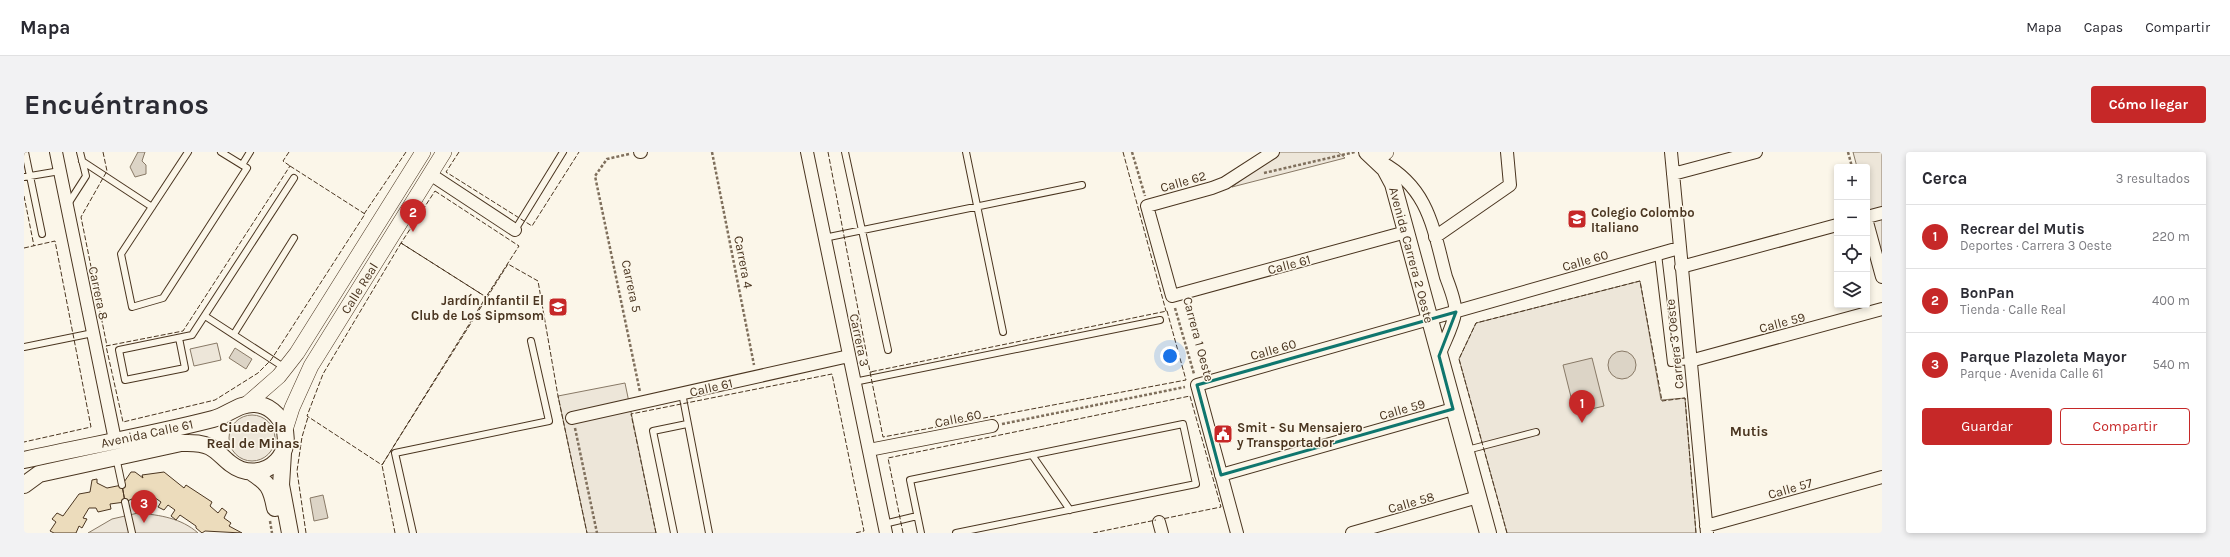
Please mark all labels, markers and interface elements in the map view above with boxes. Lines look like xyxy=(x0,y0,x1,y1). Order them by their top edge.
text: Mapa xyxy=(20,17,70,39)
text: Mapa xyxy=(2026,19,2062,36)
text: Capas xyxy=(2084,19,2123,36)
text: Compartir xyxy=(2145,19,2210,36)
button: Cómo llegar xyxy=(2091,86,2206,123)
text: Encuéntranos xyxy=(24,88,209,121)
map controls xyxy=(1834,164,1870,308)
button: + xyxy=(1834,164,1870,200)
street label: Calle 62 xyxy=(1158,168,1208,195)
text: Cerca xyxy=(1922,168,1967,188)
text: 3 resultados xyxy=(2116,171,2190,186)
street label: Avenida Carrera 2 Oeste xyxy=(1386,185,1437,325)
pin: 2 xyxy=(400,199,426,232)
button: − xyxy=(1834,200,1870,236)
place label: Colegio Colombo Italiano xyxy=(1591,205,1695,235)
school or university icon: Colegio Colombo Italiano xyxy=(1566,208,1588,230)
text: Recrear del Mutis xyxy=(1960,220,2085,238)
text: 1 xyxy=(1933,229,1937,244)
text: 220 m xyxy=(2152,229,2190,244)
street label: Carrera 4 xyxy=(731,234,756,290)
button: locate xyxy=(1834,236,1870,272)
text: Deportes · Carrera 3 Oeste xyxy=(1960,238,2112,253)
street label: Calle 60 xyxy=(1560,247,1610,274)
street label: Calle 61 xyxy=(1266,252,1312,277)
street label: Carrera 5 xyxy=(619,258,644,314)
street label: Calle Real xyxy=(338,260,381,317)
street label: Carrera 8 xyxy=(86,265,111,321)
button: layers xyxy=(1834,272,1870,308)
text: BonPan xyxy=(1960,284,2014,302)
place label: Jardín Infantil El Club de Los Sipmsom xyxy=(411,293,544,323)
text: 2 xyxy=(1931,293,1939,308)
text: 400 m xyxy=(2152,293,2190,308)
street label: Carrera 1 Oeste xyxy=(1180,295,1217,383)
school or university icon: Jardín Infantil El Club de Los Sipmsom xyxy=(547,296,569,318)
street label: Carrera 3 Oeste xyxy=(1662,298,1687,390)
text: Tienda · Calle Real xyxy=(1960,302,2066,317)
street label: Calle 59 xyxy=(1757,309,1807,336)
street label: Carrera 3 xyxy=(847,312,872,368)
street label: Calle 60 xyxy=(1248,336,1298,363)
your location xyxy=(1160,346,1180,366)
text: Parque Plazoleta Mayor xyxy=(1960,348,2126,366)
text: 3 xyxy=(1931,357,1939,372)
text: 540 m xyxy=(2152,357,2190,372)
text: Parque · Avenida Calle 61 xyxy=(1960,366,2104,381)
street label: Calle 61 xyxy=(688,375,734,400)
pin: 1 xyxy=(1569,390,1595,423)
street label: Calle 59 xyxy=(1377,396,1427,423)
street label: Calle 60 xyxy=(933,407,983,430)
button: Guardar xyxy=(1922,408,2052,445)
button: Compartir xyxy=(2060,408,2190,445)
street label: Avenida Calle 61 xyxy=(100,416,195,451)
district label: Ciudadela Real de Minas xyxy=(206,419,300,452)
place label: Smit - Su Mensajero y Transportador xyxy=(1237,420,1363,450)
public building icon: Smit - Su Mensajero y Transportador xyxy=(1212,423,1234,445)
district label: Mutis xyxy=(1730,423,1768,440)
street label: Calle 57 xyxy=(1766,475,1814,502)
street label: Calle 58 xyxy=(1386,489,1436,516)
pin: 3 xyxy=(131,490,157,523)

